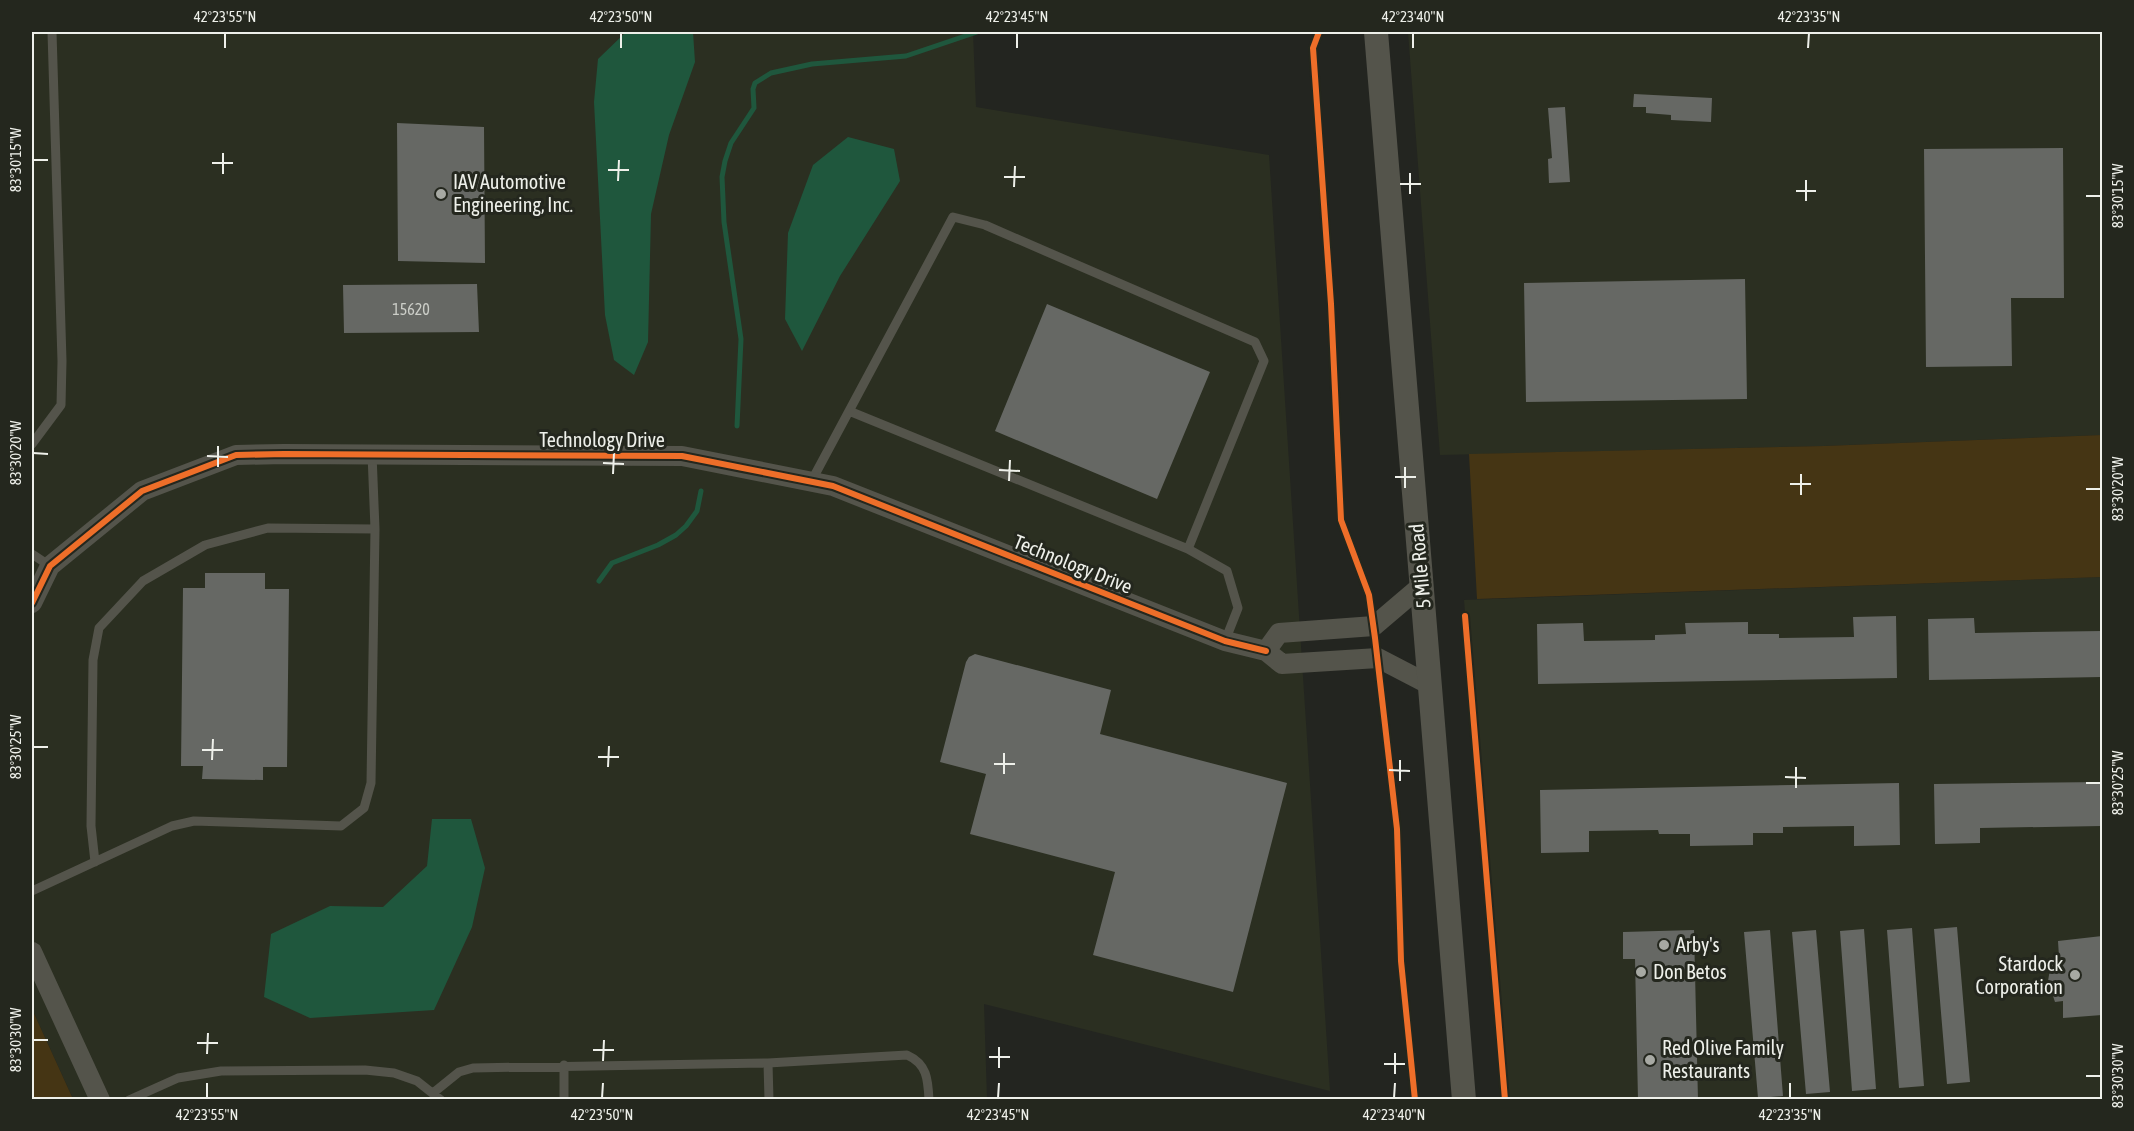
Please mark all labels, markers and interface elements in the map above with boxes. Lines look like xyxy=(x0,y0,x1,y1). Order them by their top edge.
text: 42°23'55"N xyxy=(194,8,256,25)
text: 42°23'50"N xyxy=(590,8,652,25)
text: 42°23'45"N xyxy=(986,8,1048,25)
text: 42°23'40"N xyxy=(1382,8,1444,25)
text: 42°23'35"N xyxy=(1778,8,1840,25)
text: 83°30'15"W xyxy=(7,128,24,192)
text: 83°30'15"W xyxy=(2109,164,2126,228)
place label: IAV Automotive Engineering, Inc. xyxy=(453,170,573,216)
marker: IAV Automotive Engineering, Inc. xyxy=(434,187,448,201)
house number: 15620 xyxy=(392,300,430,318)
text: 83°30'20"W xyxy=(7,421,24,485)
street label: Technology Drive xyxy=(539,428,665,451)
text: 83°30'20"W xyxy=(2109,457,2126,521)
street label: 5 Mile Road xyxy=(1404,523,1435,610)
street label: Technology Drive xyxy=(1011,529,1136,598)
text: 83°30'25"W xyxy=(7,715,24,779)
text: 83°30'25"W xyxy=(2109,751,2126,815)
place label: Arby's xyxy=(1676,933,1720,956)
marker: Arby's xyxy=(1657,938,1671,952)
place label: Stardock Corporation xyxy=(1976,952,2063,998)
place label: Don Betos xyxy=(1653,960,1727,983)
marker: Don Betos xyxy=(1634,965,1648,979)
marker: Stardock Corporation xyxy=(2068,968,2082,982)
text: 83°30'30"W xyxy=(7,1008,24,1072)
place label: Red Olive Family Restaurants xyxy=(1662,1036,1784,1082)
text: 83°30'30"W xyxy=(2109,1044,2126,1108)
marker: Red Olive Family Restaurants xyxy=(1643,1053,1657,1067)
text: 42°23'55"N xyxy=(176,1106,238,1123)
text: 42°23'50"N xyxy=(571,1106,633,1123)
text: 42°23'45"N xyxy=(967,1106,1029,1123)
text: 42°23'40"N xyxy=(1363,1106,1425,1123)
text: 42°23'35"N xyxy=(1759,1106,1821,1123)

